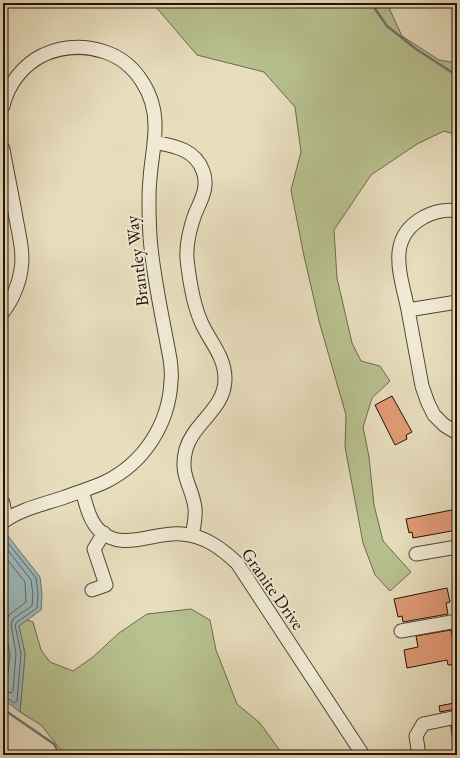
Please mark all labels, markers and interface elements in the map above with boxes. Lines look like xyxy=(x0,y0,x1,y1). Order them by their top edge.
street label: Brantley Way xyxy=(120,214,153,308)
street label: Granite Drive xyxy=(237,543,310,634)

